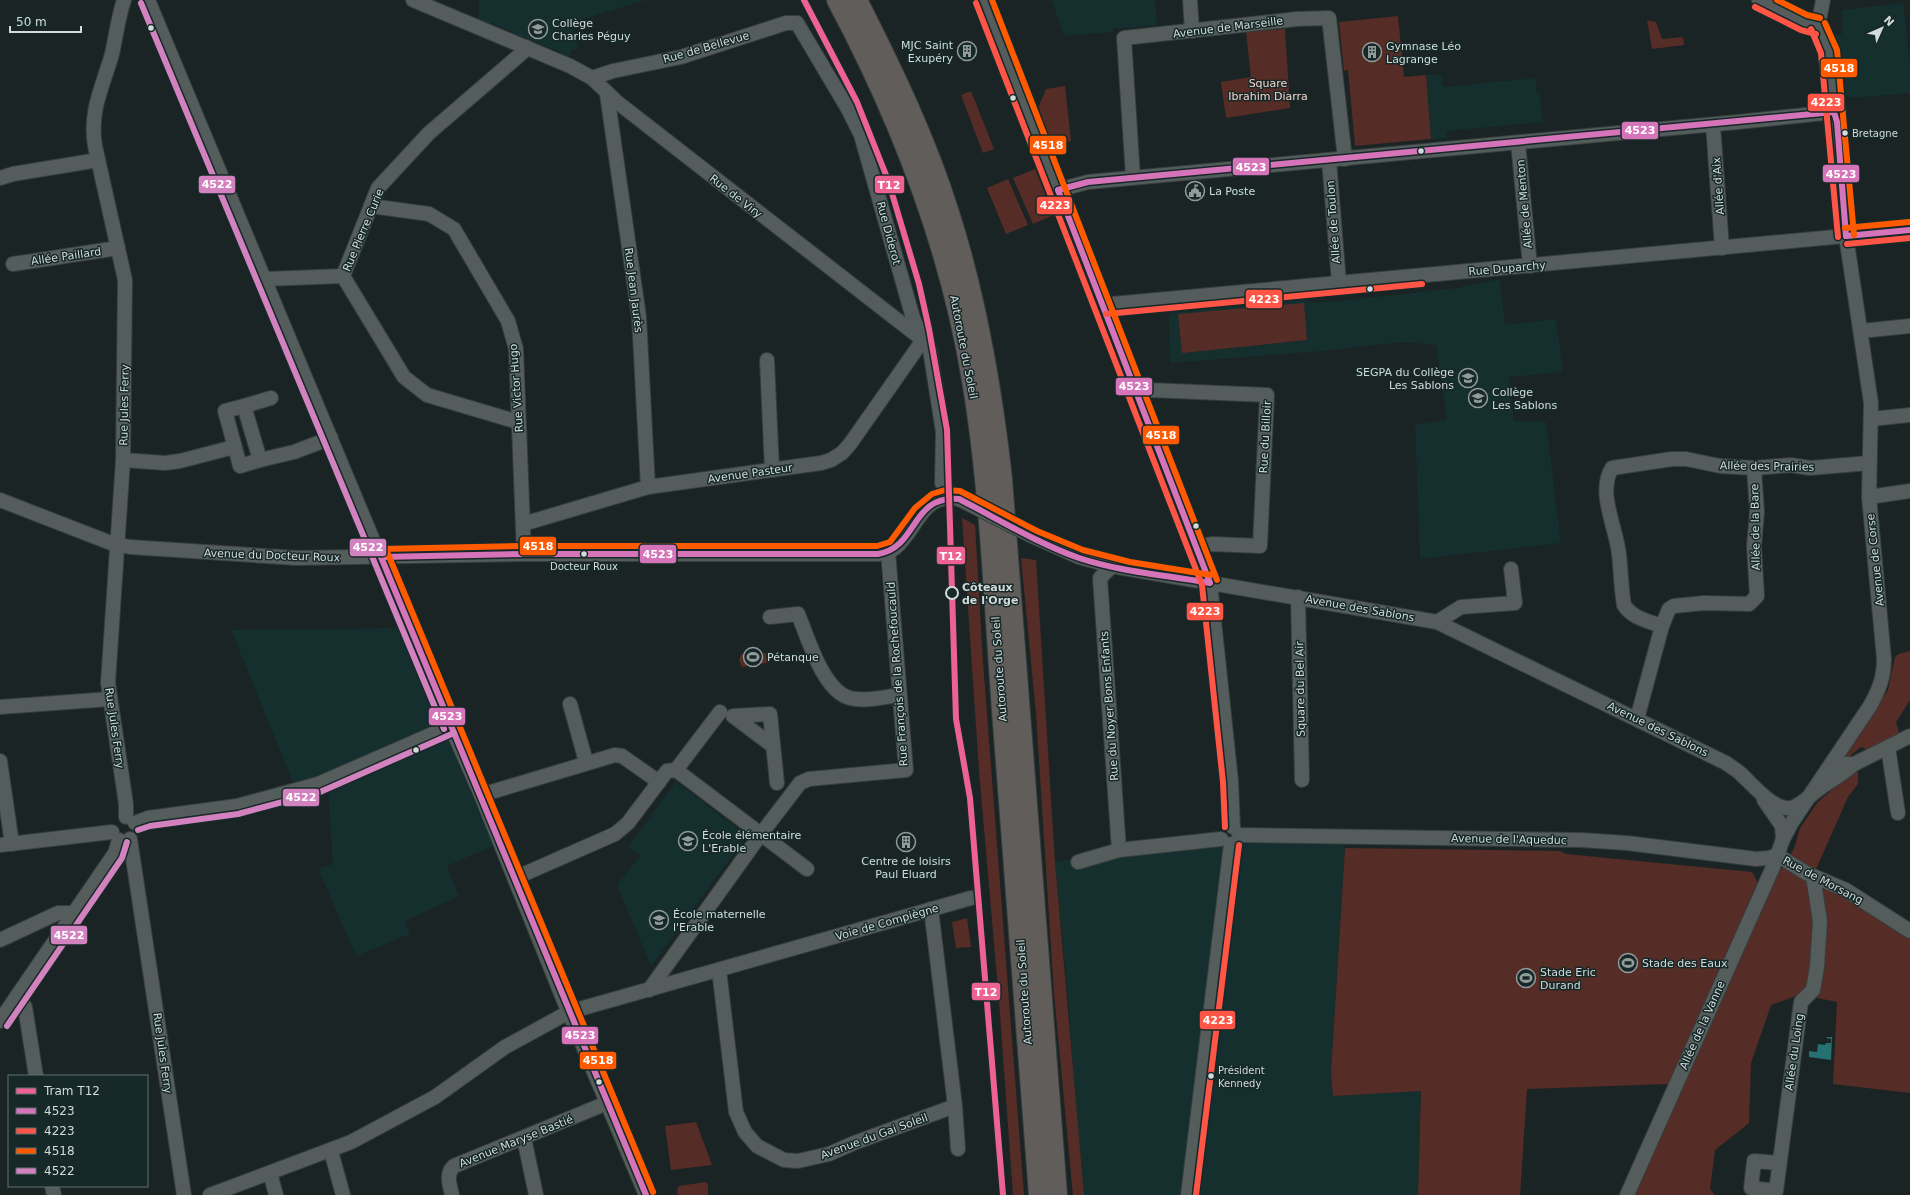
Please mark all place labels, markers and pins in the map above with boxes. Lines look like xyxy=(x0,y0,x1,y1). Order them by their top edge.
place label: Collège Charles Péguy xyxy=(552,17,631,43)
school or university icon: Collège Charles Péguy xyxy=(527,18,549,40)
unlabelled marker xyxy=(146,23,156,33)
place label: MJC Saint Exupéry xyxy=(901,39,954,65)
building icon: MJC Saint Exupéry xyxy=(956,40,978,62)
place label: Gymnase Léo Lagrange xyxy=(1386,40,1461,66)
building icon: Gymnase Léo Lagrange xyxy=(1361,41,1383,63)
unlabelled marker xyxy=(1008,93,1018,103)
marker: Bretagne xyxy=(1840,128,1850,138)
place label: Bretagne xyxy=(1852,128,1898,139)
unlabelled marker xyxy=(1416,146,1426,156)
public building icon: La Poste xyxy=(1184,180,1206,202)
place label: La Poste xyxy=(1209,185,1255,198)
unlabelled marker xyxy=(1365,284,1375,294)
place label: SEGPA du Collège Les Sablons xyxy=(1356,366,1454,392)
school or university icon: SEGPA du Collège Les Sablons xyxy=(1457,367,1479,389)
place label: Collège Les Sablons xyxy=(1492,386,1557,412)
school or university icon: Collège Les Sablons xyxy=(1467,387,1489,409)
unlabelled marker xyxy=(1191,521,1201,531)
marker: Docteur Roux xyxy=(579,549,589,559)
place label: Docteur Roux xyxy=(550,561,618,572)
place label: Côteaux de l'Orge xyxy=(962,581,1018,607)
marker: Côteaux de l'Orge xyxy=(945,586,959,600)
sports icon: Pétanque xyxy=(742,646,764,668)
place label: Pétanque xyxy=(767,651,819,664)
unlabelled marker xyxy=(411,745,421,755)
place label: École élémentaire L'Erable xyxy=(702,829,801,855)
school or university icon: École élémentaire L'Erable xyxy=(677,830,699,852)
building icon: Centre de loisirs Paul Eluard xyxy=(895,831,917,853)
place label: Centre de loisirs Paul Eluard xyxy=(861,855,951,881)
place label: École maternelle l'Erable xyxy=(673,908,766,934)
school or university icon: École maternelle l'Erable xyxy=(648,909,670,931)
sports icon: Stade des Eaux xyxy=(1617,952,1639,974)
place label: Stade des Eaux xyxy=(1642,957,1728,970)
place label: Stade Eric Durand xyxy=(1540,966,1596,992)
sports icon: Stade Eric Durand xyxy=(1515,967,1537,989)
place label: Président Kennedy xyxy=(1218,1065,1265,1089)
marker: Président Kennedy xyxy=(1206,1071,1216,1081)
unlabelled marker xyxy=(594,1077,604,1087)

